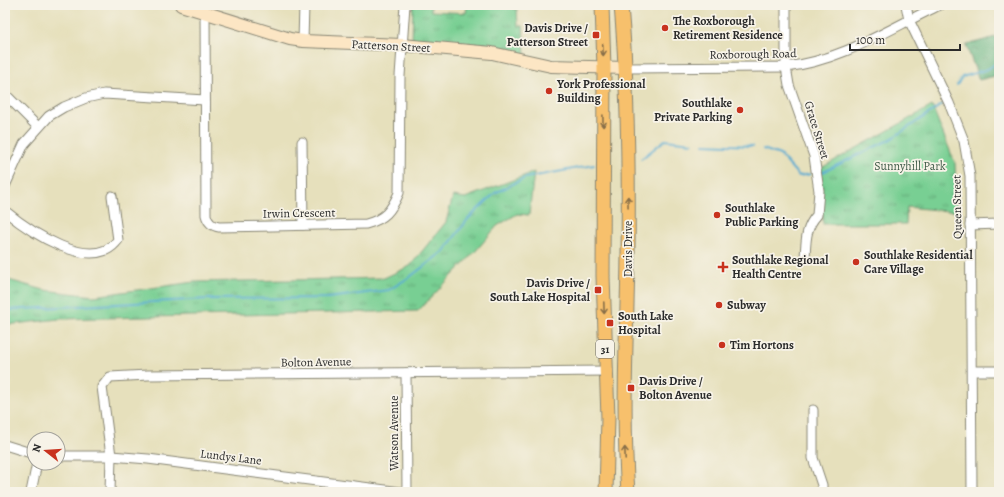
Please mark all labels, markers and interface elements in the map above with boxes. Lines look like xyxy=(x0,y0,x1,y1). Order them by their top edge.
place label: The Roxborough Retirement Residence xyxy=(673,13,783,43)
place label: Davis Drive / Patterson Street xyxy=(507,20,588,50)
marker: The Roxborough Retirement Residence xyxy=(660,23,670,33)
scale bar xyxy=(850,26,960,52)
marker: Davis Drive / Patterson Street xyxy=(591,30,601,40)
text: 100 m xyxy=(856,32,885,48)
street label: Patterson Street xyxy=(351,36,431,56)
one-way arrow xyxy=(599,43,607,56)
street label: Roxborough Road xyxy=(709,45,797,63)
place label: York Professional Building xyxy=(556,76,646,106)
marker: York Professional Building xyxy=(544,86,554,96)
place label: Southlake Private Parking xyxy=(654,95,733,125)
street label: Grace Street xyxy=(801,99,833,161)
marker: Southlake Private Parking xyxy=(735,105,745,115)
one-way arrow xyxy=(599,114,607,127)
park label: Sunnyhill Park xyxy=(874,158,946,174)
street label: Queen Street xyxy=(948,175,966,239)
one-way arrow xyxy=(624,196,631,209)
place label: Southlake Public Parking xyxy=(725,200,799,230)
street label: Irwin Crescent xyxy=(263,204,335,222)
marker: Southlake Public Parking xyxy=(712,210,722,220)
street label: Davis Drive xyxy=(620,221,636,277)
place label: Southlake Residential Care Village xyxy=(864,247,973,277)
place label: Southlake Regional Health Centre xyxy=(732,252,829,282)
marker: Southlake Residential Care Village xyxy=(851,257,861,267)
marker: Southlake Regional Health Centre xyxy=(717,261,729,273)
place label: Davis Drive / South Lake Hospital xyxy=(490,275,591,305)
marker: Davis Drive / South Lake Hospital xyxy=(593,285,603,295)
place label: Subway xyxy=(727,297,766,313)
marker: Subway xyxy=(714,300,724,310)
one-way arrow xyxy=(600,301,608,314)
place label: South Lake Hospital xyxy=(618,308,674,338)
marker: South Lake Hospital xyxy=(605,318,615,328)
place label: Tim Hortons xyxy=(730,337,794,353)
road number: 31 xyxy=(596,340,614,358)
marker: Tim Hortons xyxy=(717,340,727,350)
street label: Bolton Avenue xyxy=(281,353,351,371)
place label: Davis Drive / Bolton Avenue xyxy=(639,373,712,403)
marker: Davis Drive / Bolton Avenue xyxy=(626,383,636,393)
street label: Watson Avenue xyxy=(386,395,402,472)
north arrow xyxy=(26,431,66,471)
text: N xyxy=(29,442,45,454)
street label: Lundys Lane xyxy=(199,445,263,469)
one-way arrow xyxy=(621,447,629,460)

